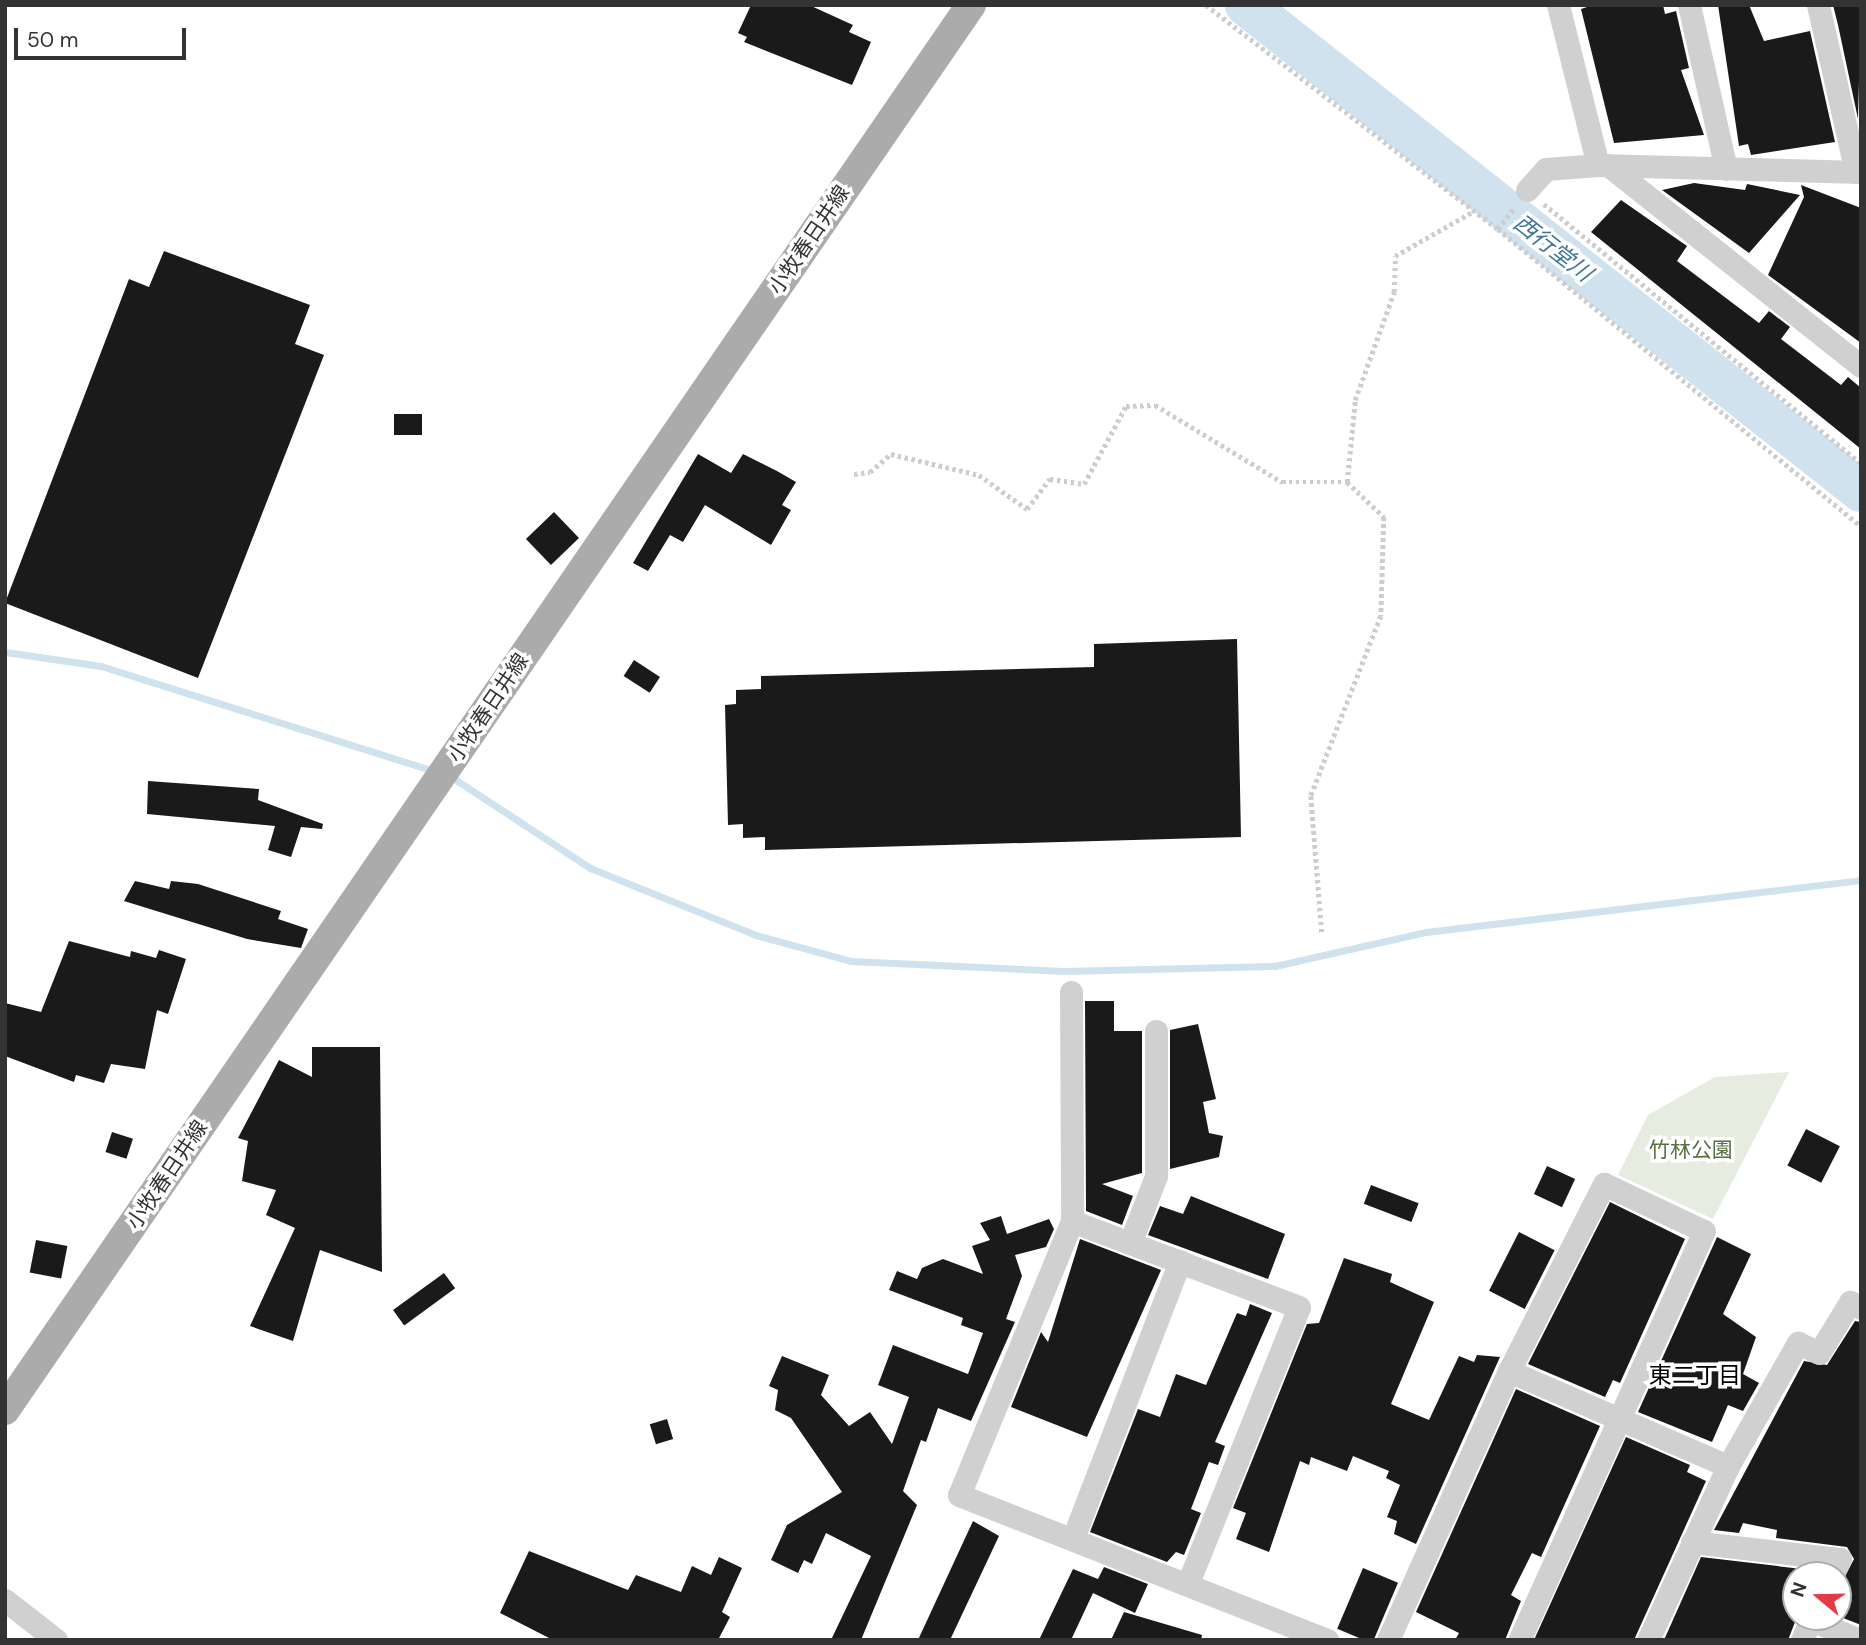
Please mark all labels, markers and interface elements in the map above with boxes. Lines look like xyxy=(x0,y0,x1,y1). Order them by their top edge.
scale bar xyxy=(18,14,189,58)
text: 50 m xyxy=(27,26,78,54)
street label: 小牧春日井線 xyxy=(763,181,855,299)
water label: 西行堂川 xyxy=(1508,209,1598,287)
street label: 小牧春日井線 xyxy=(442,649,534,767)
street label: 小牧春日井線 xyxy=(121,1116,213,1234)
park label: 竹林公園 xyxy=(1649,1137,1733,1163)
district label: 東二丁目 xyxy=(1649,1361,1741,1389)
north arrow xyxy=(1782,1561,1852,1631)
text: N xyxy=(1784,1579,1813,1600)

